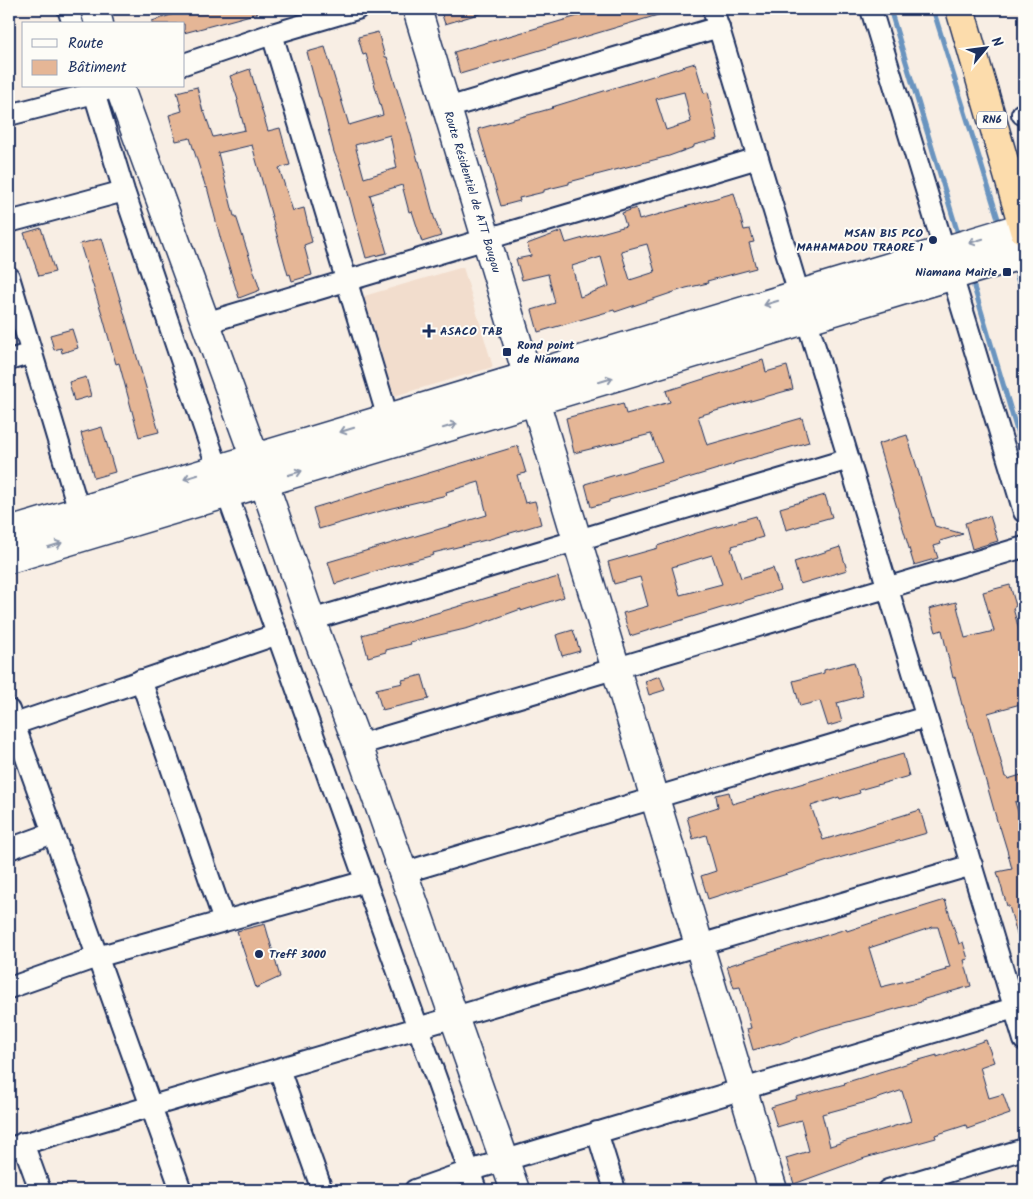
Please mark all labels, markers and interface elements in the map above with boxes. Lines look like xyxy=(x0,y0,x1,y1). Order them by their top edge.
legend xyxy=(22,22,185,88)
north arrow xyxy=(960,22,1010,72)
text: Route xyxy=(68,32,104,56)
text: N xyxy=(985,33,1008,52)
text: Bâtiment xyxy=(68,56,127,80)
street label: Route Résidentiel de ATT Bougou xyxy=(438,109,506,276)
road number: RN6 xyxy=(977,112,1007,128)
place label: MSAN B15 PCO MAHAMADOU TRAORE 1 xyxy=(796,224,924,257)
marker: MSAN B15 PCO MAHAMADOU TRAORE 1 xyxy=(927,234,939,246)
one-way arrow xyxy=(969,236,985,246)
place label: Niamana Mairie xyxy=(915,263,997,282)
marker: Niamana Mairie xyxy=(1001,266,1013,278)
one-way arrow xyxy=(763,298,779,308)
place label: ASACO TAB xyxy=(440,322,503,341)
marker: ASACO TAB xyxy=(422,324,436,338)
place label: Rond point de Niamana xyxy=(517,336,579,369)
marker: Rond point de Niamana xyxy=(501,346,513,358)
one-way arrow xyxy=(598,374,614,384)
one-way arrow xyxy=(442,421,458,431)
one-way arrow xyxy=(339,426,355,436)
one-way arrow xyxy=(286,468,302,478)
one-way arrow xyxy=(184,473,200,483)
one-way arrow xyxy=(47,540,63,550)
place label: Treff 3000 xyxy=(269,945,327,964)
marker: Treff 3000 xyxy=(253,948,265,960)

